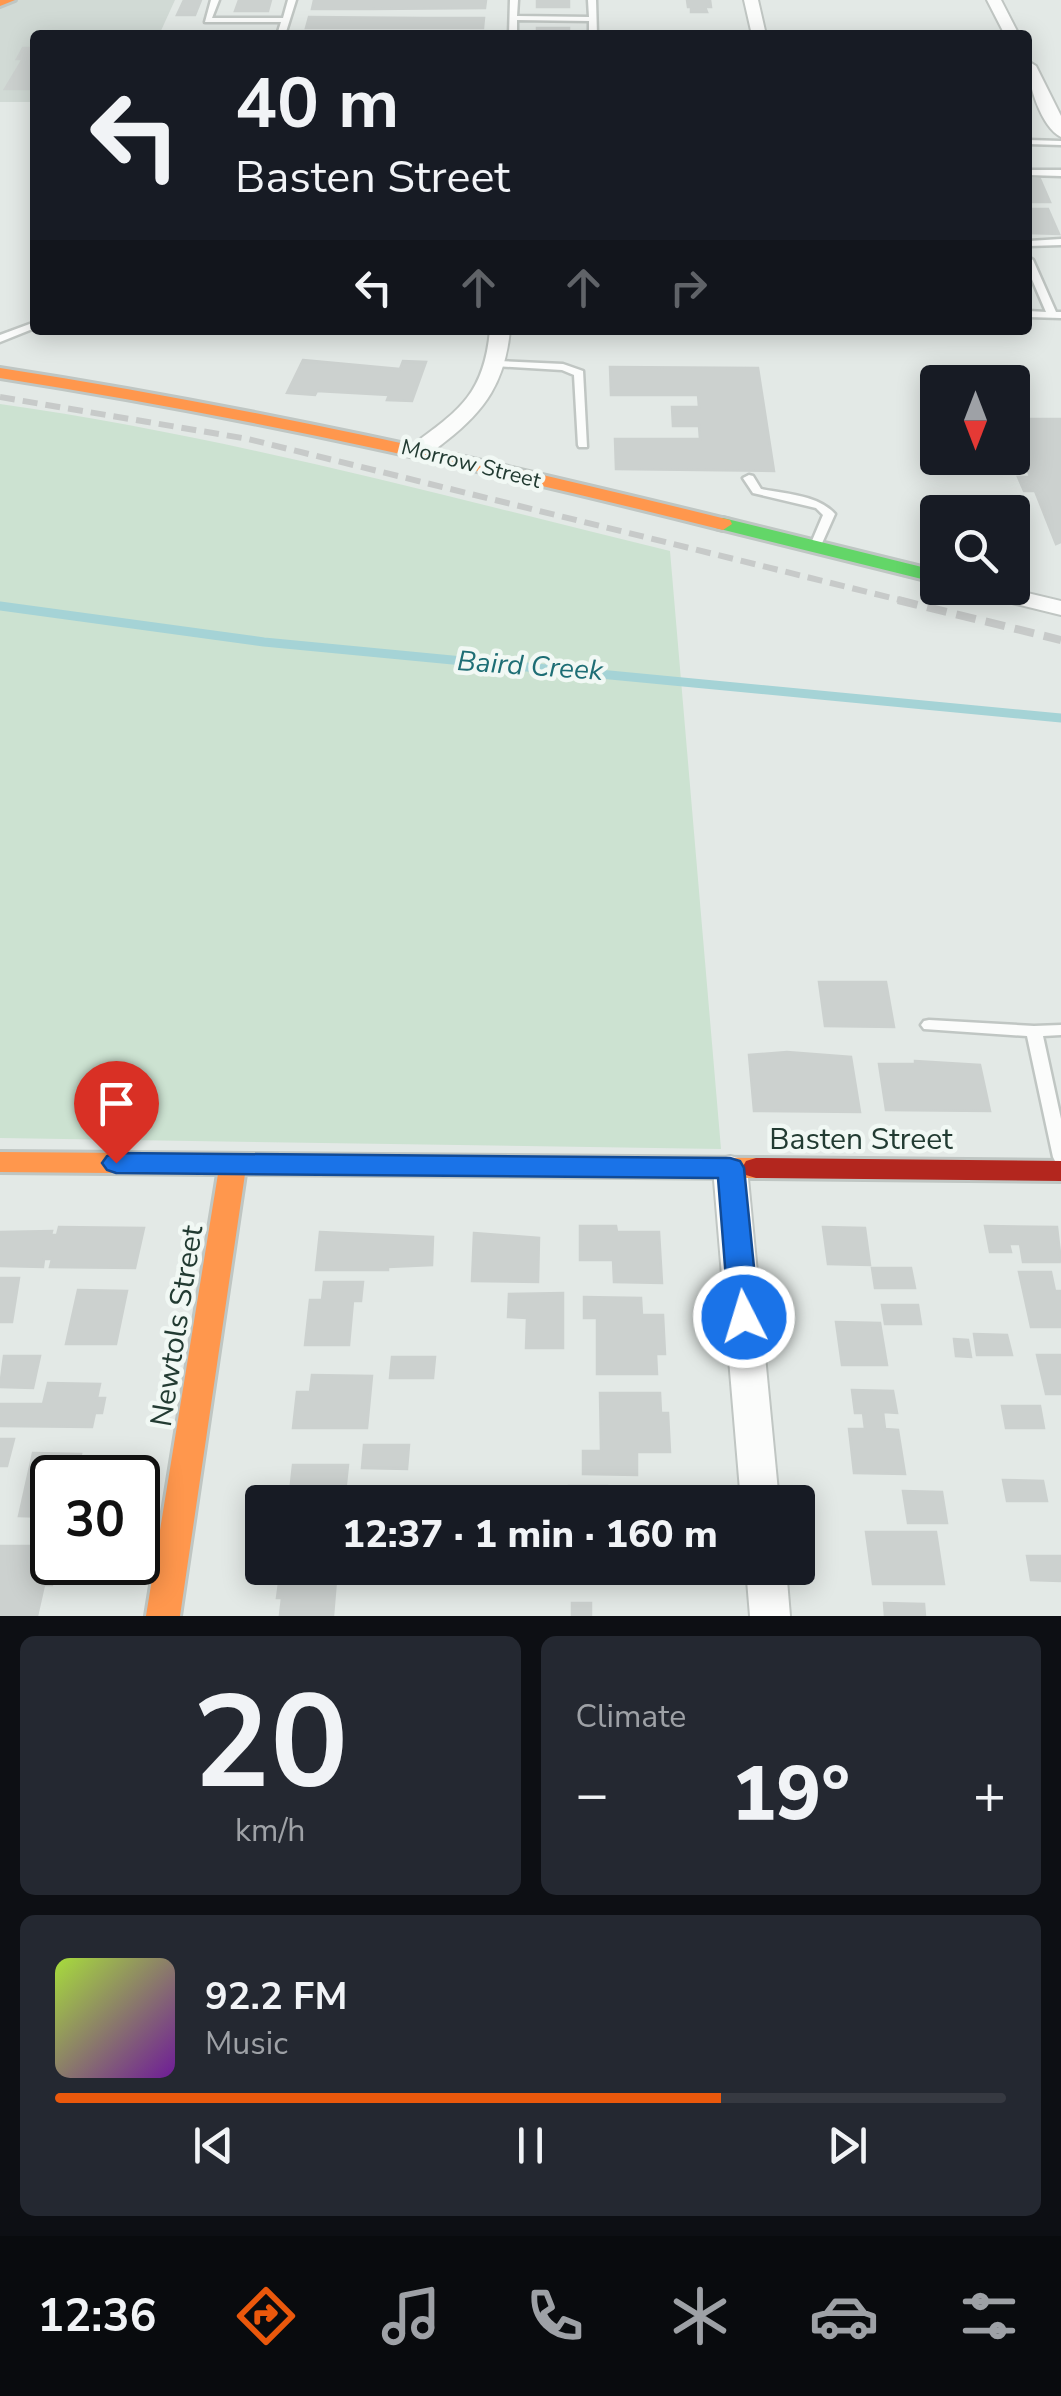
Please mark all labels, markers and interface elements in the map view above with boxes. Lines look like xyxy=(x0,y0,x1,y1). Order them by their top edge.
text: 40 m xyxy=(235,56,399,152)
icon: left xyxy=(70,70,200,200)
text: Basten Street xyxy=(235,147,510,208)
icon: left xyxy=(346,260,401,315)
icon: ahead xyxy=(451,260,506,315)
icon: ahead xyxy=(556,260,611,315)
icon: right xyxy=(661,260,716,315)
north arrow xyxy=(920,365,1030,475)
map controls xyxy=(920,365,1030,605)
street label: Morrow Street xyxy=(398,432,544,496)
button: search xyxy=(920,495,1030,605)
water label: Baird Creek xyxy=(456,642,605,690)
pin xyxy=(74,1061,159,1164)
icon: arrive xyxy=(89,1076,144,1131)
street label: Basten Street xyxy=(769,1119,953,1160)
street label: Newtols Street xyxy=(141,1222,213,1430)
position arrow xyxy=(692,1265,796,1369)
speed limit sign: 30 xyxy=(30,1455,160,1585)
text: 12:37 · 1 min · 160 m xyxy=(342,1509,718,1560)
text: 20 xyxy=(192,1655,348,1832)
text: Climate xyxy=(576,1695,686,1738)
text: 19° xyxy=(731,1743,850,1845)
text: − xyxy=(576,1757,609,1832)
text: + xyxy=(973,1757,1006,1832)
text: km/h xyxy=(235,1809,306,1852)
text: 92.2 FM xyxy=(205,1971,347,2022)
text: Music xyxy=(205,2022,288,2065)
icon: previous xyxy=(186,2118,241,2173)
icon: pause xyxy=(503,2118,558,2173)
icon: next xyxy=(820,2118,875,2173)
icon: directions xyxy=(231,2281,301,2351)
icon: music xyxy=(376,2281,446,2351)
icon: phone xyxy=(520,2281,590,2351)
icon: climate xyxy=(665,2281,735,2351)
icon: car xyxy=(809,2281,879,2351)
icon: filters xyxy=(954,2281,1024,2351)
text: 12:36 xyxy=(37,2286,156,2347)

